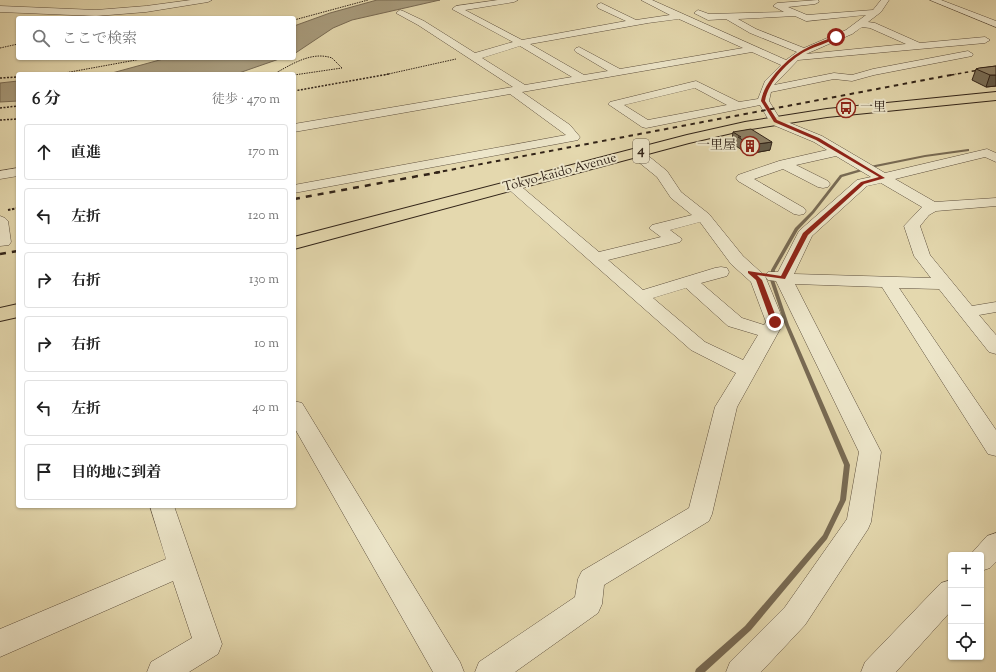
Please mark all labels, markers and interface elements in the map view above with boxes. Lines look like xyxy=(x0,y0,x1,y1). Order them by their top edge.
search box xyxy=(16,16,296,60)
icon: search xyxy=(30,27,52,49)
route start xyxy=(827,28,845,46)
text: ここで検索 xyxy=(62,29,137,50)
text: 6 分 xyxy=(32,88,61,112)
text: 徒歩 · 470 m xyxy=(212,91,280,109)
bus stop icon: 一里 xyxy=(835,97,857,119)
place label: 一里 xyxy=(860,99,886,117)
building icon: 一里屋 xyxy=(739,135,761,157)
place label: 一里屋 xyxy=(697,137,736,155)
road number: 4 xyxy=(633,139,649,163)
icon: ahead xyxy=(33,141,55,163)
text: 直進 xyxy=(71,143,101,164)
text: 170 m xyxy=(248,143,279,161)
street label: Tokyo-kaido Avenue xyxy=(501,149,619,197)
icon: left xyxy=(33,205,55,227)
text: 左折 xyxy=(71,207,101,228)
text: 120 m xyxy=(248,207,279,225)
icon: right xyxy=(33,269,55,291)
text: 右折 xyxy=(71,271,101,292)
text: 130 m xyxy=(249,271,279,289)
route end xyxy=(766,313,784,331)
icon: right xyxy=(33,333,55,355)
text: 右折 xyxy=(71,335,101,356)
text: 10 m xyxy=(254,335,279,353)
icon: left xyxy=(33,397,55,419)
text: 左折 xyxy=(71,399,101,420)
text: 40 m xyxy=(252,399,279,417)
icon: arrive xyxy=(33,461,55,483)
text: 目的地に到着 xyxy=(71,463,161,484)
map controls xyxy=(948,552,984,660)
button: + xyxy=(948,552,984,588)
button: − xyxy=(948,588,984,624)
button: locate xyxy=(948,624,984,660)

